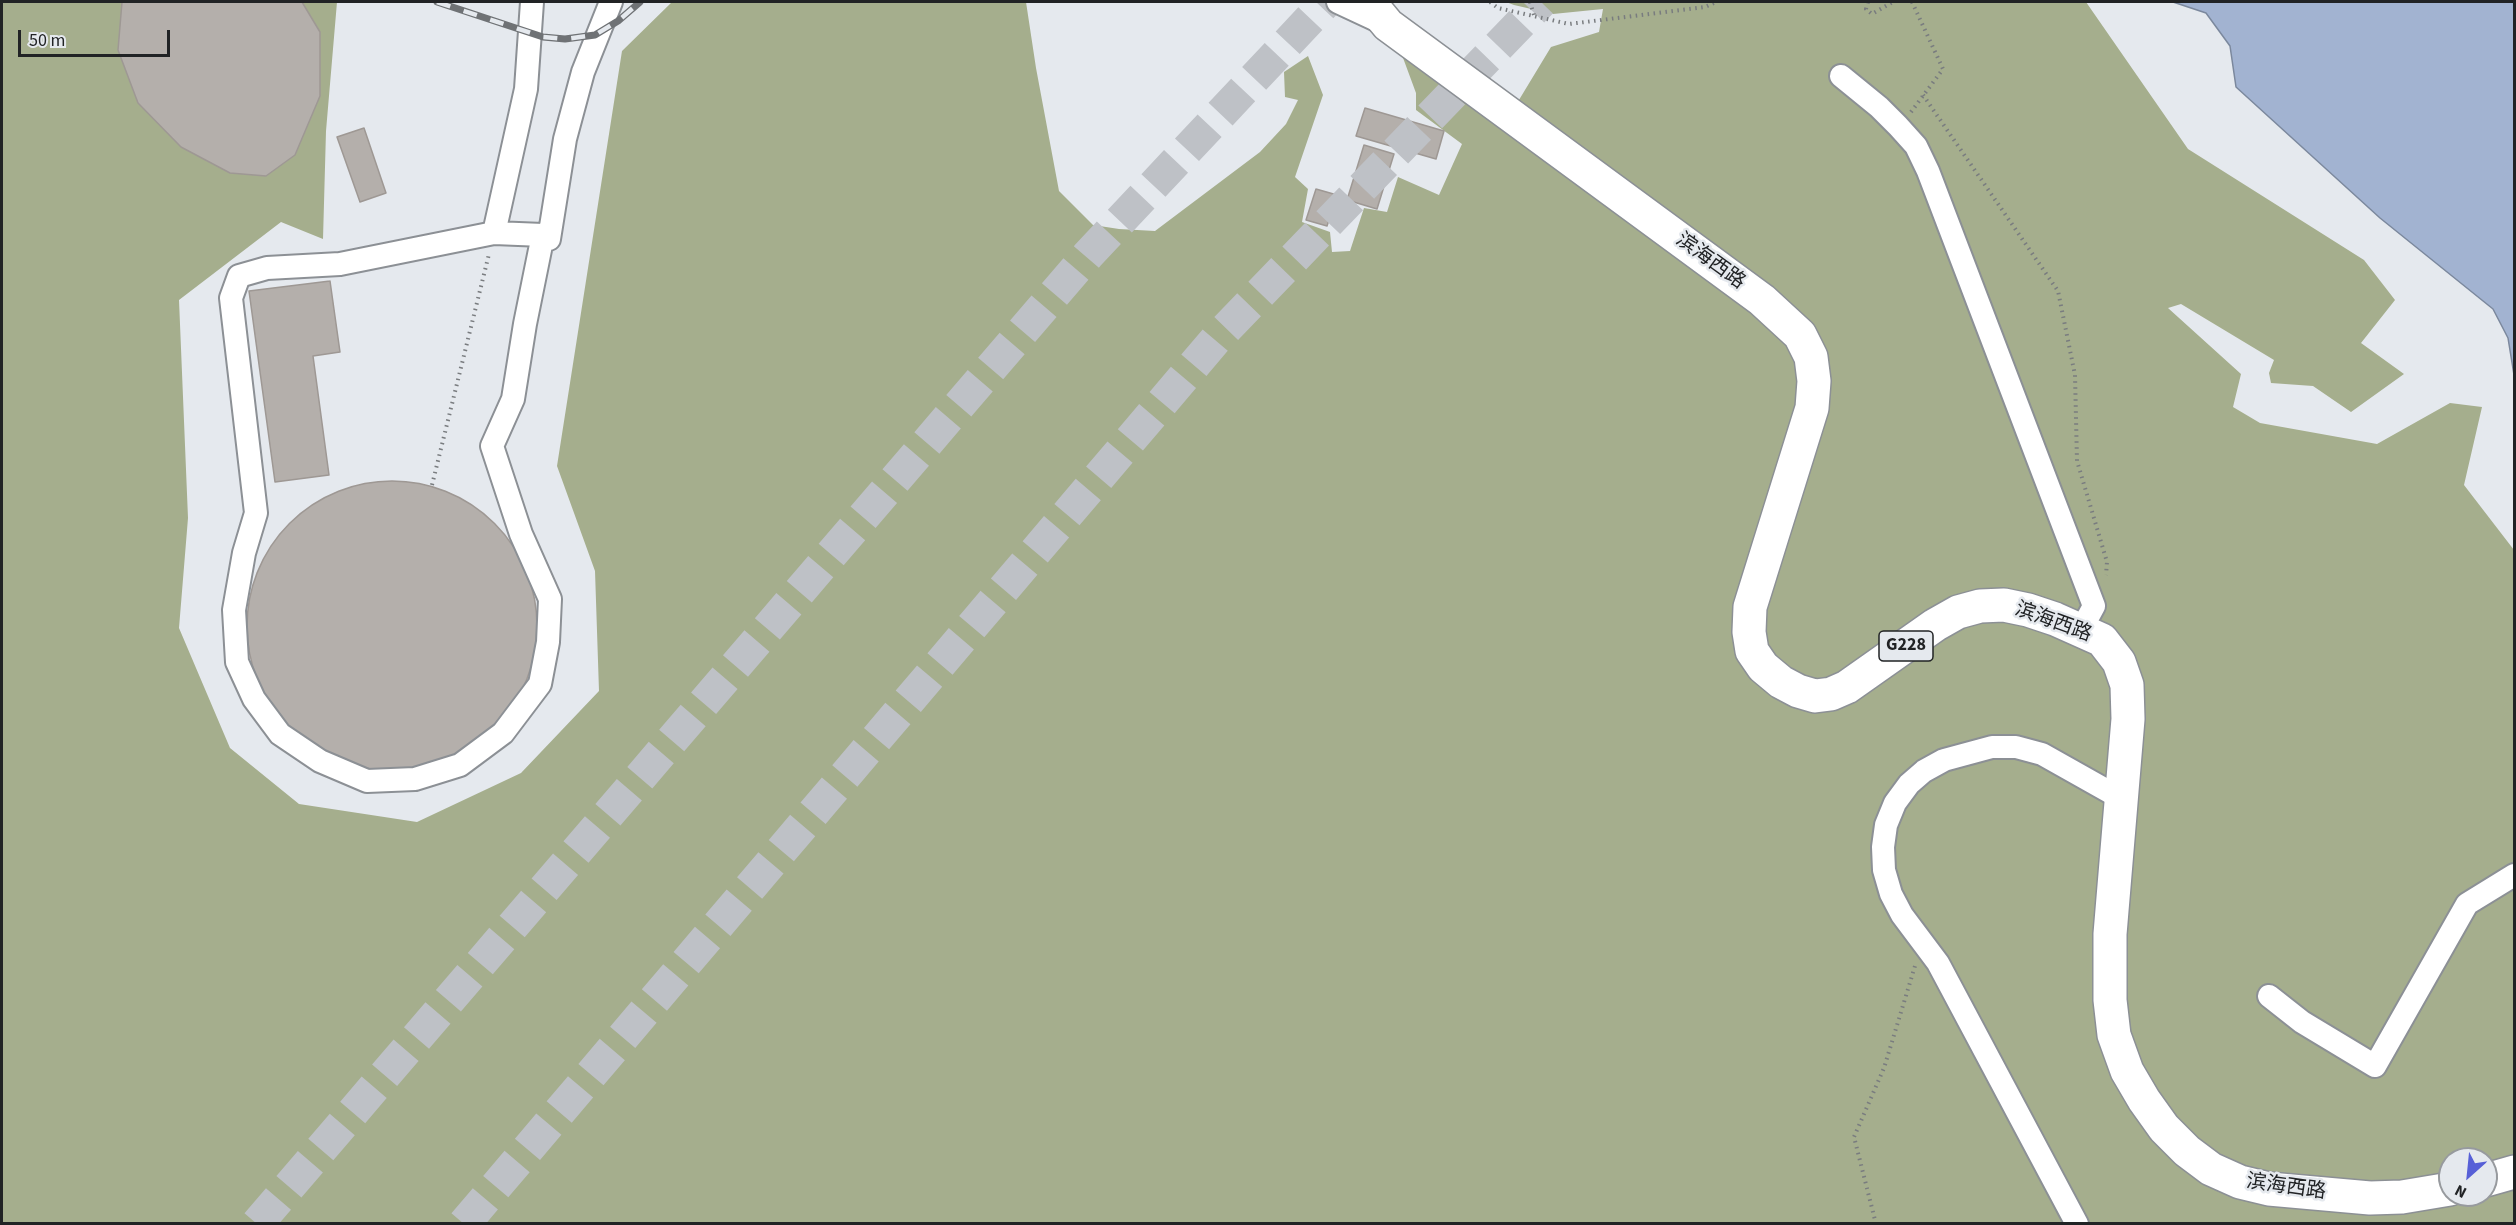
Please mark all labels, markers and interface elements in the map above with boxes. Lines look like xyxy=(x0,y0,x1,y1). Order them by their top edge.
scale bar xyxy=(21,18,172,56)
text: 50 m xyxy=(29,28,65,53)
street label: 滨海西路 xyxy=(1671,229,1749,295)
street label: 滨海西路 xyxy=(2011,598,2095,648)
road number: G228 xyxy=(1879,631,1933,661)
north arrow xyxy=(2438,1147,2498,1207)
street label: 滨海西路 xyxy=(2245,1171,2327,1205)
text: N xyxy=(2451,1179,2470,1203)

